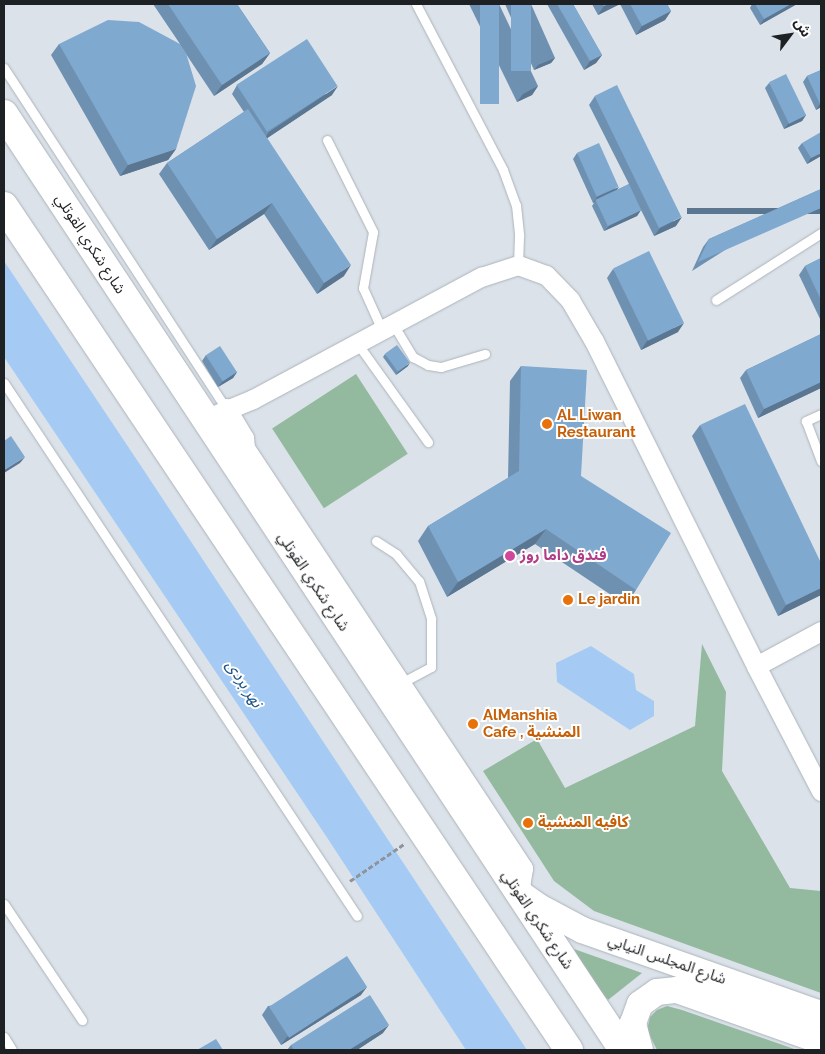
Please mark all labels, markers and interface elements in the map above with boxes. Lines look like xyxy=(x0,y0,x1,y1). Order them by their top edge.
north arrow xyxy=(765,10,815,60)
text: ش xyxy=(791,15,815,40)
street label: شارع شكري القوتلي xyxy=(51,191,129,297)
place label: AL Liwan Restaurant xyxy=(557,406,636,441)
marker: AL Liwan Restaurant xyxy=(541,418,553,430)
street label: شارع شكري القوتلي xyxy=(273,529,353,635)
place label: فندق داما روز xyxy=(520,547,607,565)
marker: فندق داما روز xyxy=(504,550,516,562)
place label: Le jardin xyxy=(578,591,640,609)
marker: Le jardin xyxy=(562,594,574,606)
water label: نهر بردى xyxy=(222,657,266,711)
place label: AlManshia Cafe , المنشية xyxy=(483,706,580,741)
marker: AlManshia Cafe , المنشية xyxy=(467,718,479,730)
place label: كافيه المنشية xyxy=(538,814,629,832)
marker: كافيه المنشية xyxy=(522,817,534,829)
street label: شارع شكري القوتلي xyxy=(497,867,577,973)
street label: شارع المجلس النيابي xyxy=(606,931,728,989)

